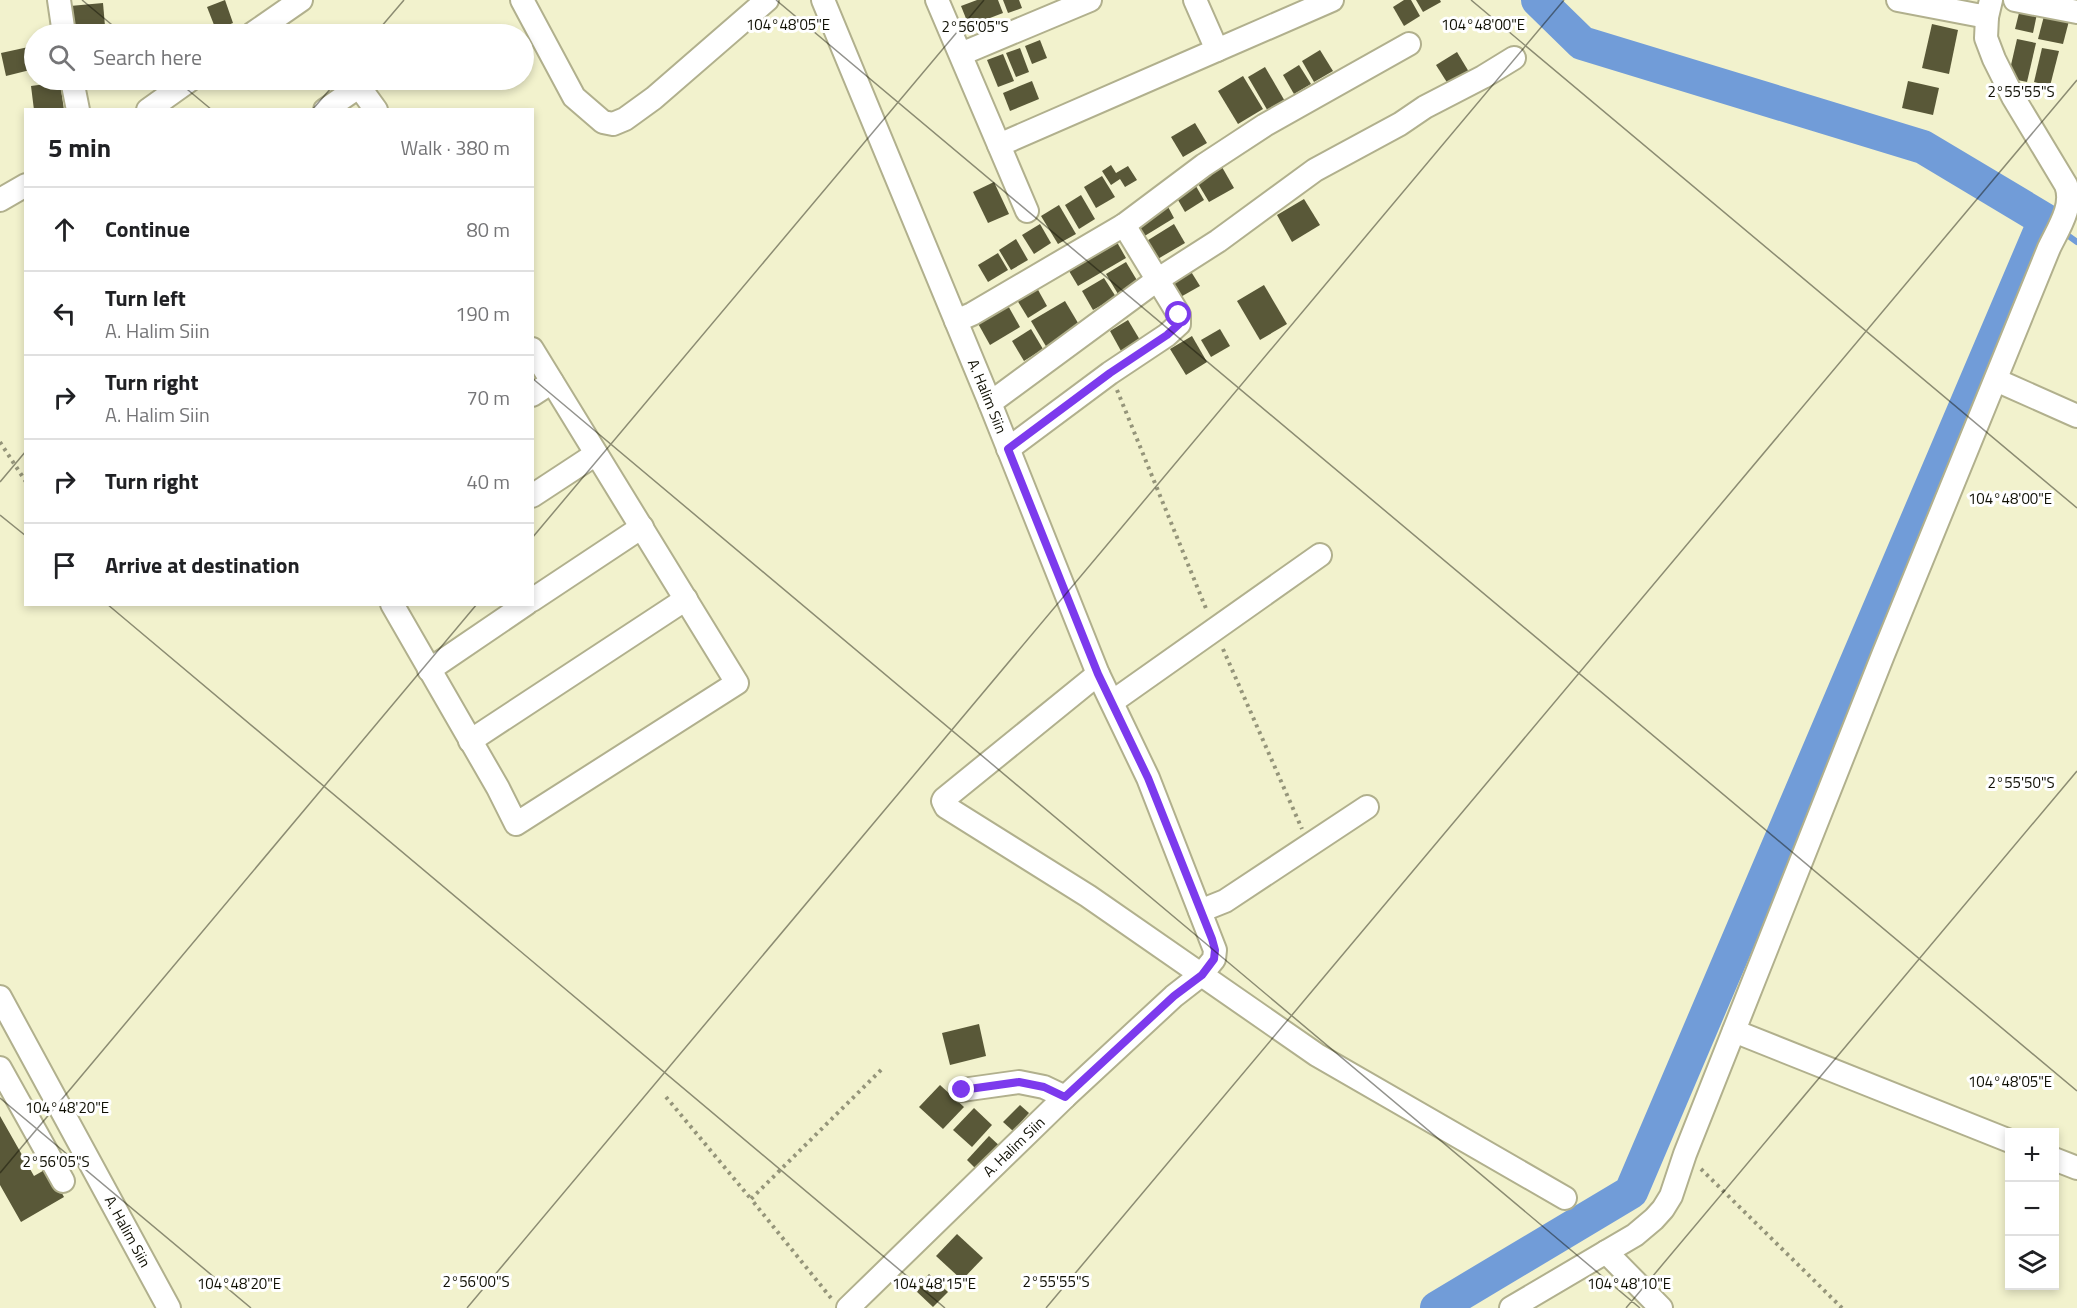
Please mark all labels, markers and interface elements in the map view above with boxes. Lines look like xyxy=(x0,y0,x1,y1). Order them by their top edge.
text: 104°48'05"E xyxy=(746,13,830,36)
text: 104°48'00"E xyxy=(1441,13,1525,36)
text: 2°56'05"S xyxy=(941,15,1009,38)
search box xyxy=(24,24,534,90)
text: Search here xyxy=(93,40,202,74)
icon: search xyxy=(45,41,78,74)
text: 2°55'55"S xyxy=(1987,80,2055,103)
text: 5 min xyxy=(48,128,111,167)
text: Walk · 380 m xyxy=(401,132,510,163)
text: Continue xyxy=(105,212,190,246)
icon: ahead xyxy=(48,213,81,246)
text: 80 m xyxy=(466,214,510,245)
text: Turn left xyxy=(105,281,186,315)
icon: left xyxy=(48,297,81,330)
text: 190 m xyxy=(455,298,510,329)
route start xyxy=(1165,301,1191,327)
text: A. Halim Siin xyxy=(105,315,210,346)
street label: A. Halim Siin xyxy=(962,355,1013,437)
text: Turn right xyxy=(105,365,199,399)
icon: right xyxy=(48,381,81,414)
text: 70 m xyxy=(466,382,510,413)
text: A. Halim Siin xyxy=(105,399,210,430)
text: Turn right xyxy=(105,464,199,498)
icon: right xyxy=(48,465,81,498)
text: 40 m xyxy=(466,466,510,497)
text: 104°48'00"E xyxy=(1968,487,2052,510)
text: Arrive at destination xyxy=(105,548,300,582)
icon: arrive xyxy=(48,549,81,582)
text: 2°55'50"S xyxy=(1987,771,2055,794)
text: 104°48'05"E xyxy=(1968,1070,2052,1093)
route end xyxy=(948,1076,974,1102)
text: 104°48'20"E xyxy=(25,1096,109,1119)
street label: A. Halim Siin xyxy=(977,1111,1050,1182)
map controls xyxy=(2005,1128,2059,1290)
button: + xyxy=(2005,1128,2059,1182)
text: 2°56'05"S xyxy=(22,1150,90,1173)
button: − xyxy=(2005,1182,2059,1236)
street label: A. Halim Siin xyxy=(99,1191,157,1271)
button: layers xyxy=(2005,1236,2059,1290)
text: 2°56'00"S xyxy=(442,1270,510,1293)
text: 2°55'55"S xyxy=(1022,1270,1090,1293)
text: 104°48'20"E xyxy=(197,1272,281,1295)
text: 104°48'15"E xyxy=(892,1272,976,1295)
text: 104°48'10"E xyxy=(1587,1272,1671,1295)

